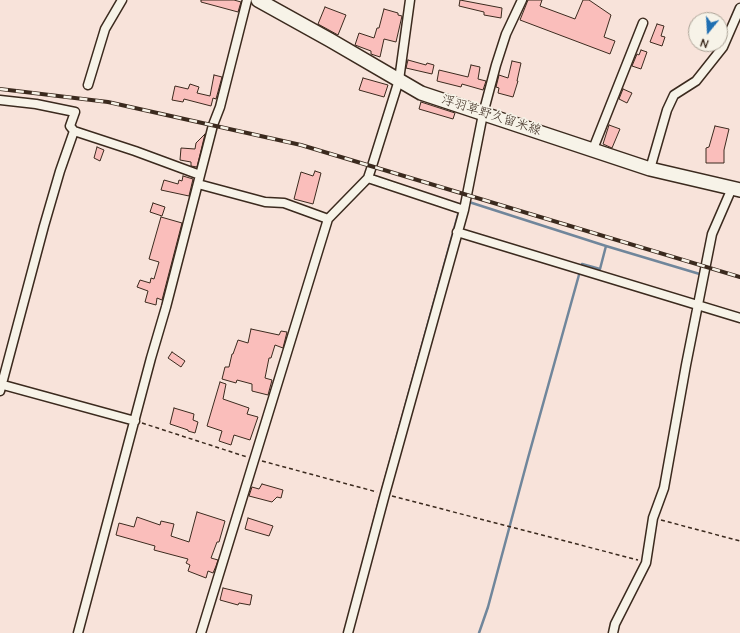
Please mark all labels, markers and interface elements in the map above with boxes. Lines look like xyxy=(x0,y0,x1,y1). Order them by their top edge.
north arrow xyxy=(688,12,728,52)
text: N xyxy=(699,35,710,51)
street label: 浮羽草野久留米線 xyxy=(439,93,543,139)

